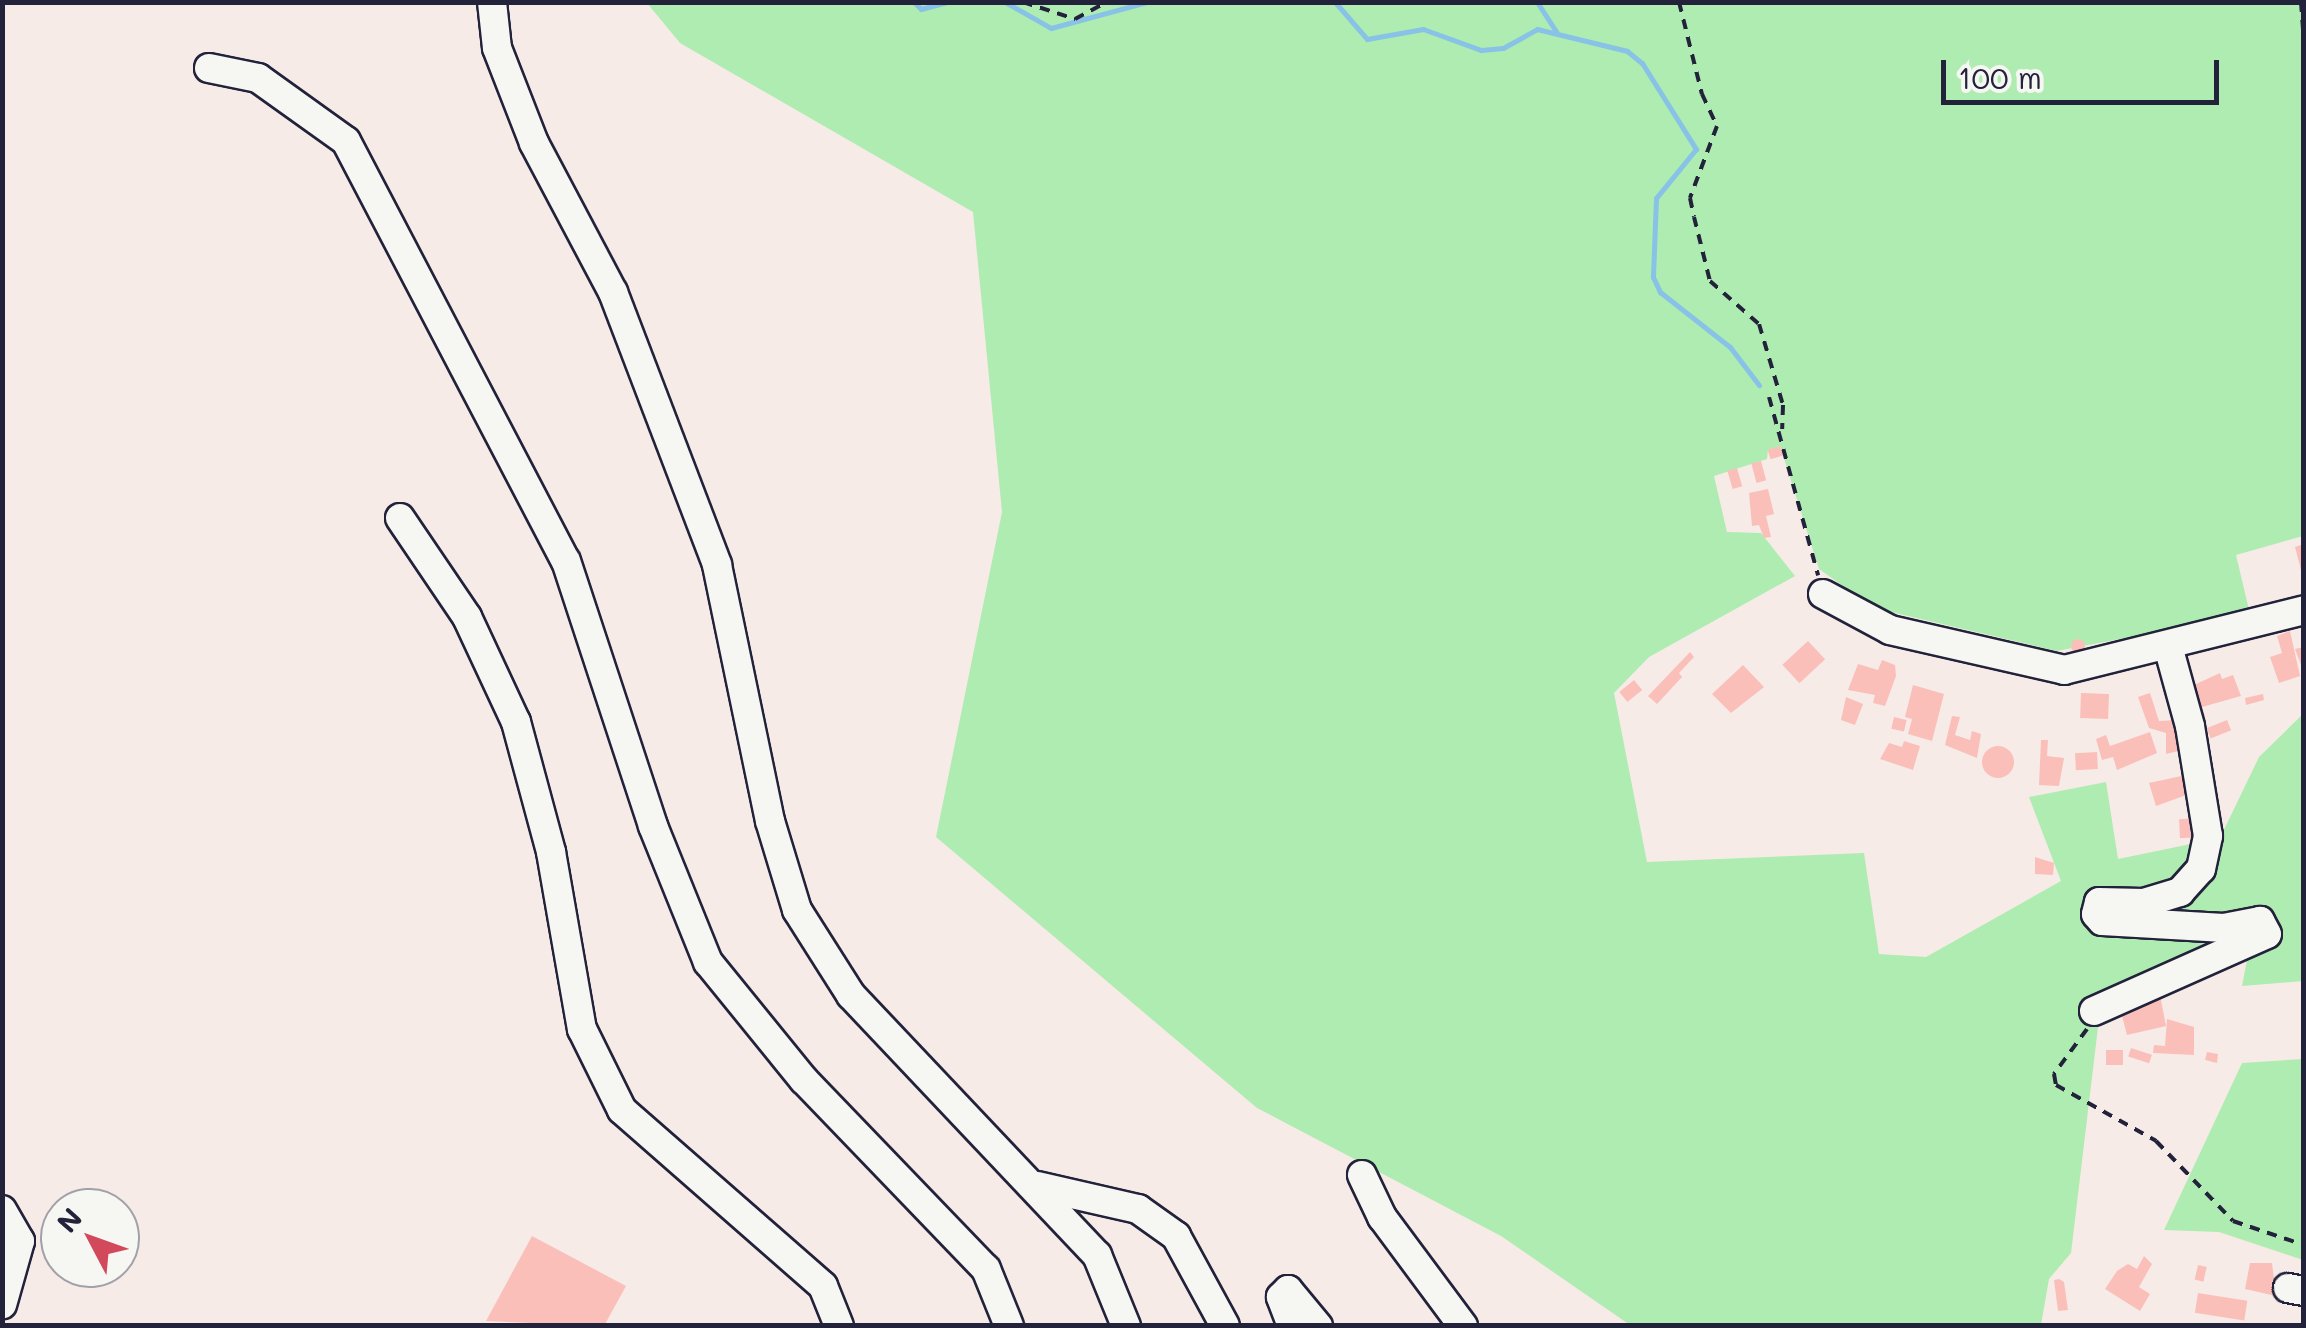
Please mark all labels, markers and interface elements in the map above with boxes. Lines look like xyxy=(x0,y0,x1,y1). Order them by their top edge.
scale bar xyxy=(1946,40,2224,102)
text: 100 m xyxy=(1958,57,2042,97)
north arrow xyxy=(40,1188,140,1288)
text: N xyxy=(48,1200,89,1239)

